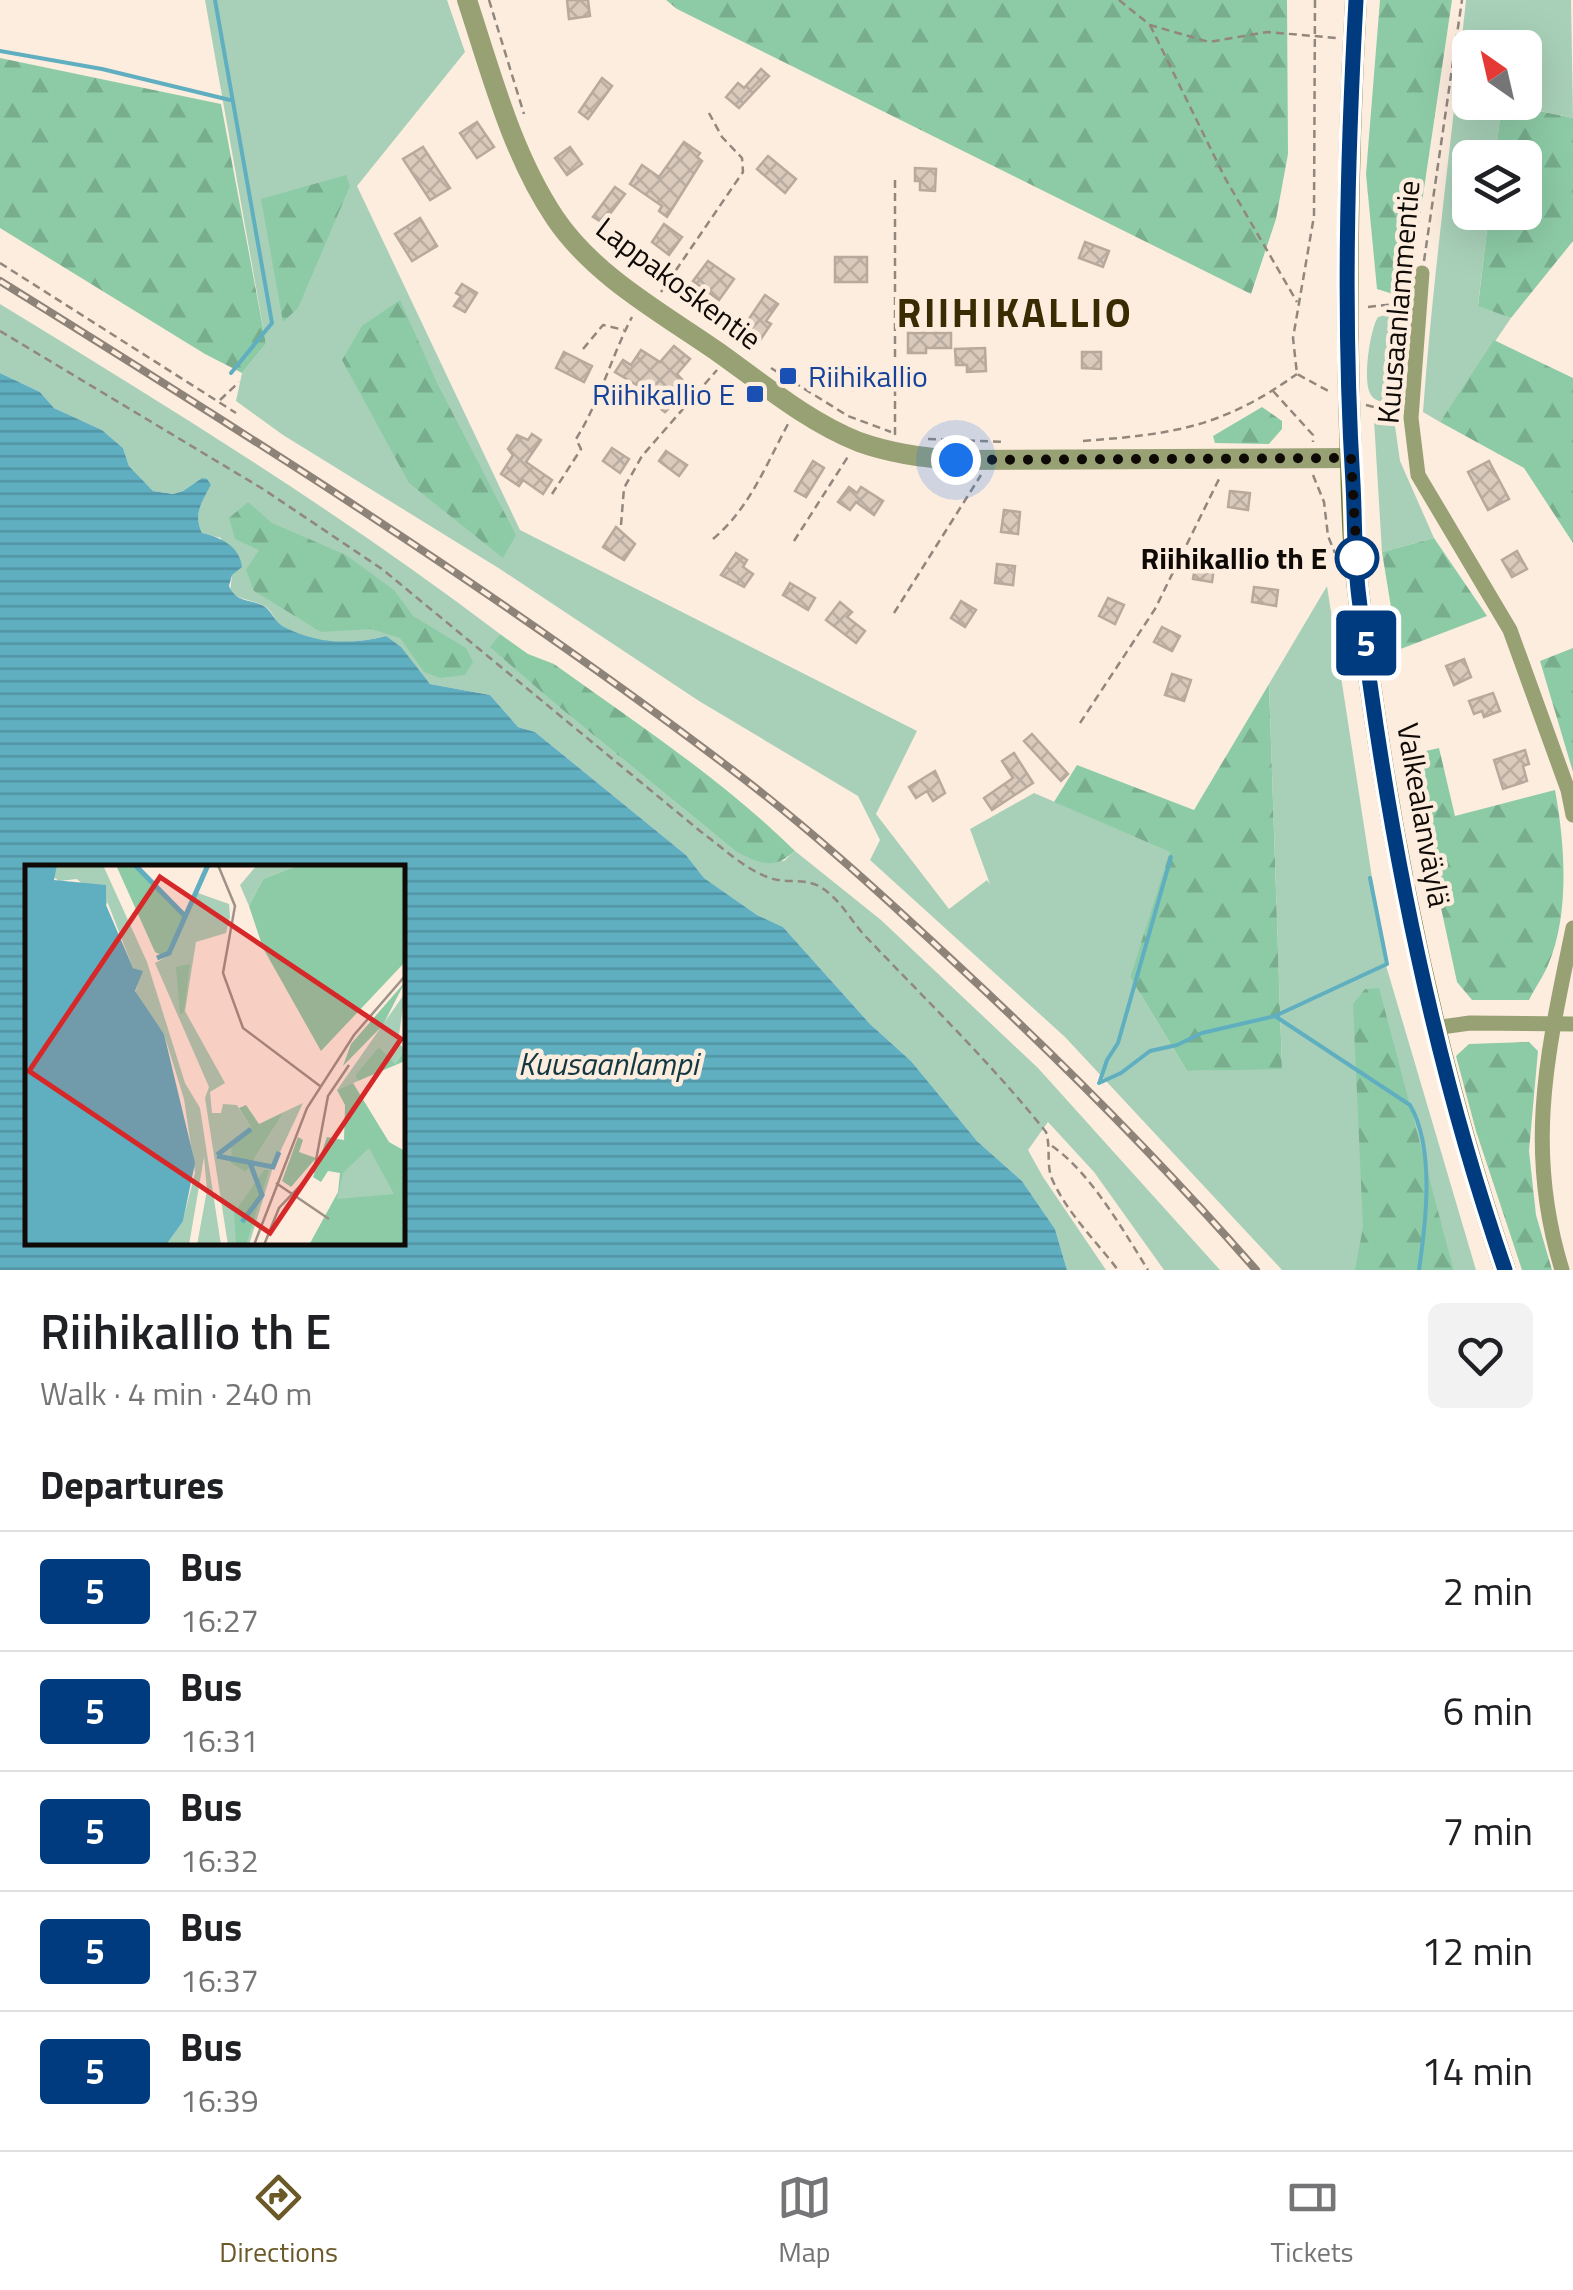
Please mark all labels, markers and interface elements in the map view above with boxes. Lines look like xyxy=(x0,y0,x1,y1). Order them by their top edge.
north arrow xyxy=(1452,30,1542,120)
map controls xyxy=(1452,30,1542,230)
button: layers xyxy=(1452,140,1542,230)
street label: Kuusaanlammentie xyxy=(1364,178,1432,426)
street label: Lappakoskentie xyxy=(586,205,772,361)
district label: RIIHIKALLIO xyxy=(897,282,1133,343)
place label: Riihikallio xyxy=(808,353,928,399)
marker: Riihikallio xyxy=(777,365,799,387)
place label: Riihikallio E xyxy=(592,371,735,417)
marker: Riihikallio E xyxy=(744,383,766,405)
your location xyxy=(931,435,981,485)
place label: Riihikallio th E xyxy=(1141,535,1327,581)
marker: Riihikallio th E xyxy=(1336,537,1378,579)
line badge: 5 xyxy=(1334,610,1398,676)
text: 5 xyxy=(1356,616,1376,670)
street label: Valkealanväylä xyxy=(1385,719,1463,911)
inset map xyxy=(25,865,405,1245)
water label: Kuusaanlampi xyxy=(518,1039,701,1087)
text: Riihikallio th E xyxy=(40,1295,331,1368)
button: heart xyxy=(1428,1303,1533,1408)
text: Walk · 4 min · 240 m xyxy=(40,1369,312,1417)
text: Departures xyxy=(40,1456,224,1514)
text: Bus xyxy=(180,1538,242,1596)
text: 2 min xyxy=(1443,1562,1533,1620)
text: 5 xyxy=(85,1564,105,1618)
text: 16:27 xyxy=(180,1596,259,1644)
text: Bus xyxy=(180,1658,242,1716)
text: 6 min xyxy=(1443,1682,1533,1740)
text: 5 xyxy=(85,1684,105,1738)
text: 16:31 xyxy=(180,1716,259,1764)
text: Bus xyxy=(180,1778,242,1836)
text: 7 min xyxy=(1443,1802,1533,1860)
text: 5 xyxy=(85,1804,105,1858)
text: 16:32 xyxy=(180,1836,259,1884)
text: Bus xyxy=(180,1898,242,1956)
text: 12 min xyxy=(1422,1922,1533,1980)
text: 5 xyxy=(85,1924,105,1978)
text: 16:37 xyxy=(180,1956,259,2004)
text: Bus xyxy=(180,2018,242,2076)
text: 14 min xyxy=(1422,2042,1533,2100)
text: 5 xyxy=(85,2044,105,2098)
text: 16:39 xyxy=(180,2076,259,2124)
tab: Directions xyxy=(219,2170,338,2273)
tab: Map xyxy=(777,2170,832,2273)
tab: Tickets xyxy=(1271,2170,1354,2273)

